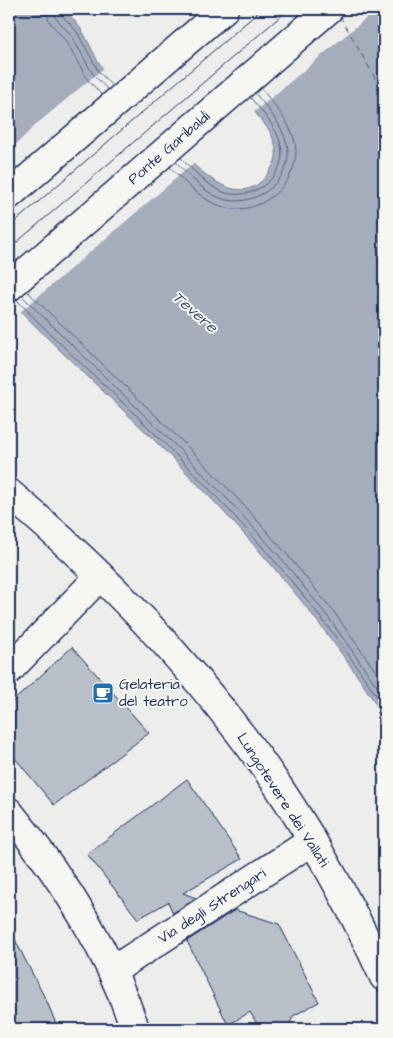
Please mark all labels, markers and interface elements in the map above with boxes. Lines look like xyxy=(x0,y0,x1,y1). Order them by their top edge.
street label: Ponte Garibaldi xyxy=(123,106,215,190)
water label: Tevere xyxy=(168,286,223,339)
place label: Gelateria del teatro xyxy=(119,674,188,712)
cafe icon: Gelateria del teatro xyxy=(91,681,115,705)
street label: Lungotevere dei Vallati xyxy=(231,729,335,872)
street label: Via degli Strengari xyxy=(154,863,271,950)

